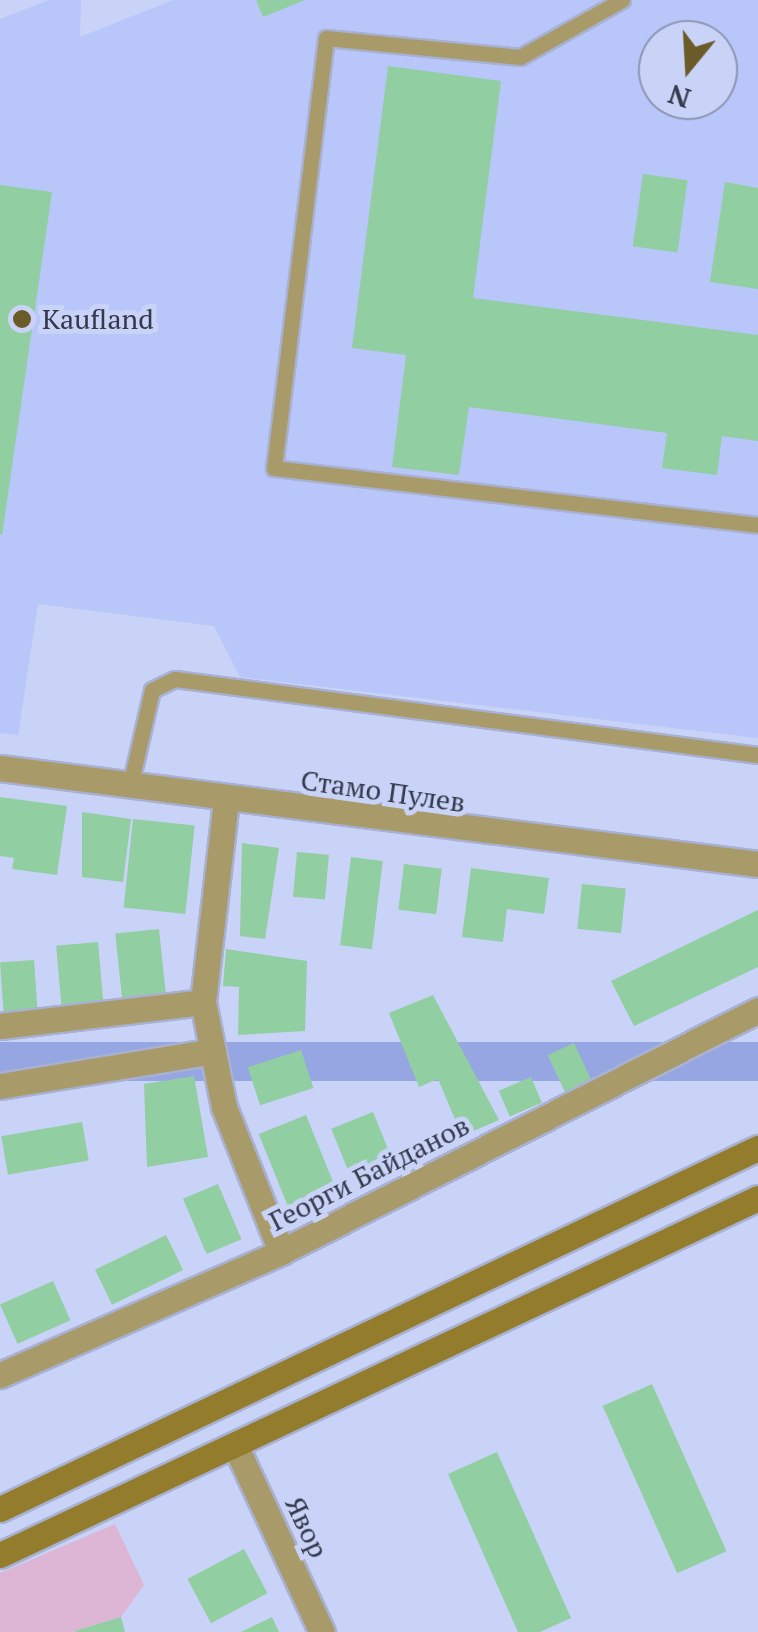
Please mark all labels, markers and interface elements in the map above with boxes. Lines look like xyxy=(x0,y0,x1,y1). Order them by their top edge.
north arrow xyxy=(638,20,738,120)
text: N xyxy=(663,76,695,118)
place label: Kaufland xyxy=(42,302,154,336)
marker: Kaufland xyxy=(11,308,33,330)
street label: Стамо Пулев xyxy=(299,763,467,819)
street label: Георги Байданов xyxy=(263,1108,475,1238)
street label: Явор xyxy=(278,1491,336,1563)

